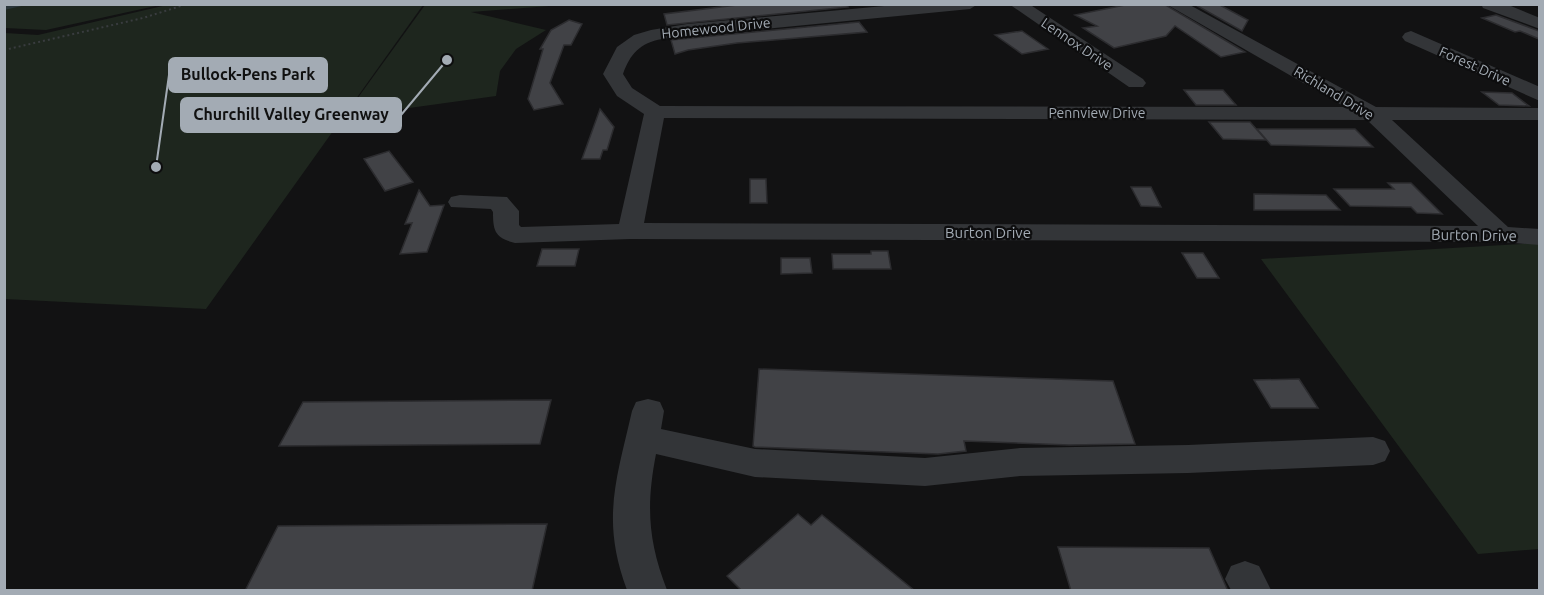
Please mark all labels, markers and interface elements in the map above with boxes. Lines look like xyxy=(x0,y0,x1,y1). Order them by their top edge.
street label: Homewood Drive xyxy=(661,14,771,42)
street label: Lennox Drive xyxy=(1038,14,1116,74)
street label: Forest Drive xyxy=(1437,43,1513,89)
callout: Bullock-Pens Park xyxy=(169,58,327,92)
street label: Richland Drive xyxy=(1291,63,1377,123)
text: Bullock-Pens Park xyxy=(181,65,315,83)
callout: Churchill Valley Greenway xyxy=(181,98,401,132)
text: Churchill Valley Greenway xyxy=(193,105,389,123)
street label: Pennview Drive xyxy=(1049,105,1145,121)
street label: Burton Drive xyxy=(945,224,1031,241)
street label: Burton Drive xyxy=(1431,226,1517,244)

